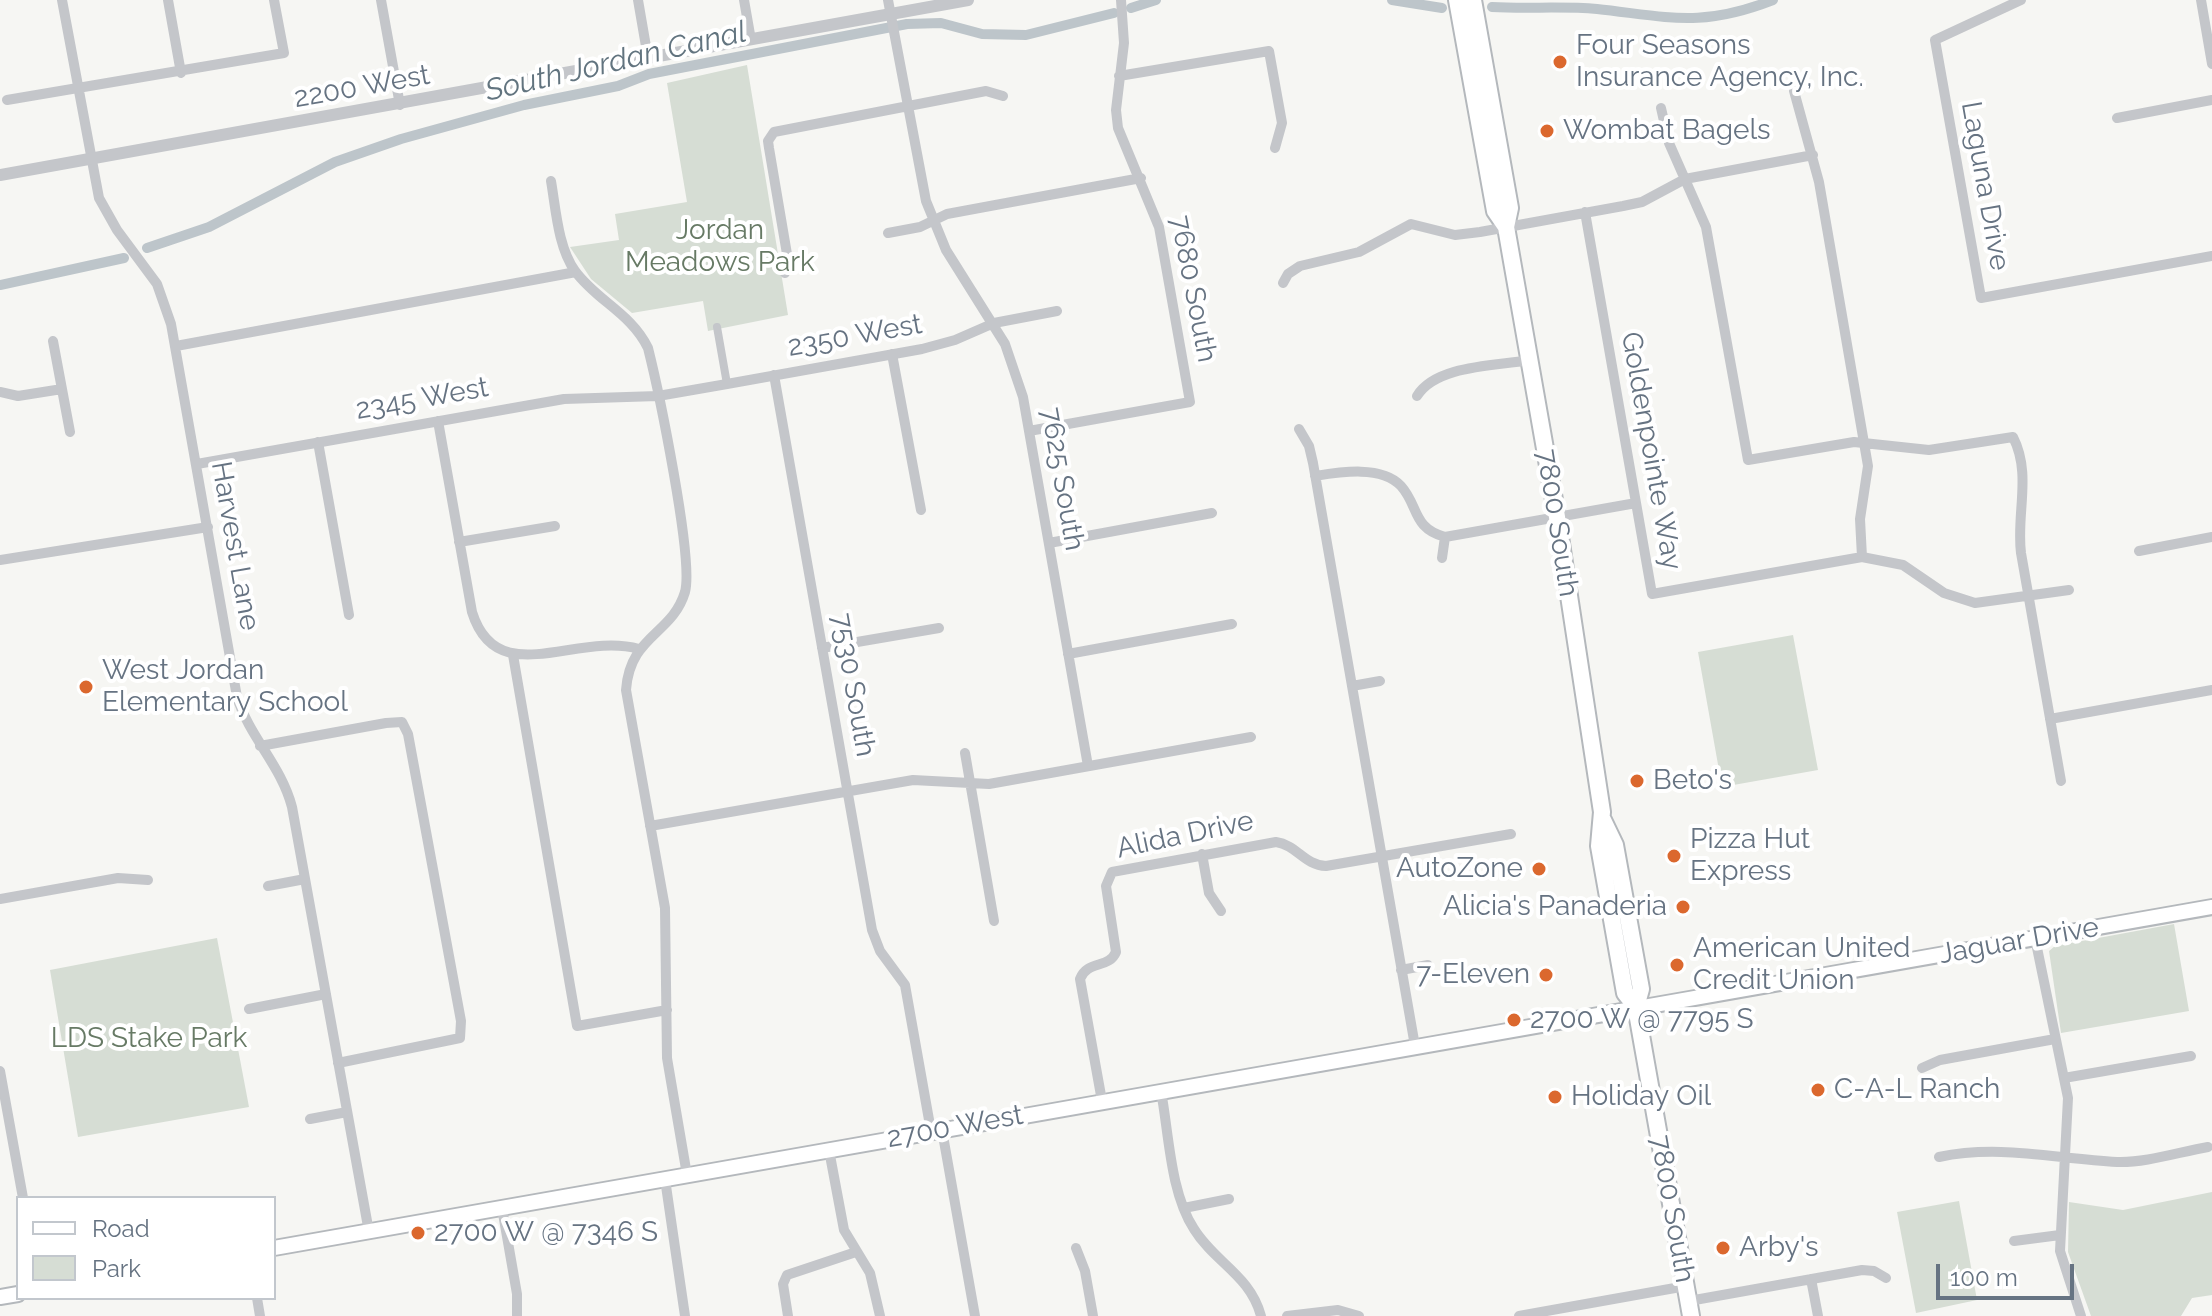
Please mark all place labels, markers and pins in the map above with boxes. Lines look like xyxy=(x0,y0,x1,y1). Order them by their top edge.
place label: Four Seasons Insurance Agency, Inc. xyxy=(1576,29,1864,95)
marker: Four Seasons Insurance Agency, Inc. xyxy=(1551,53,1569,71)
place label: Wombat Bagels xyxy=(1563,114,1771,148)
marker: Wombat Bagels xyxy=(1538,122,1556,140)
place label: West Jordan Elementary School xyxy=(102,654,348,720)
marker: West Jordan Elementary School xyxy=(77,678,95,696)
place label: Beto's xyxy=(1653,764,1732,798)
marker: Beto's xyxy=(1628,772,1646,790)
place label: Pizza Hut Express xyxy=(1690,823,1810,889)
marker: Pizza Hut Express xyxy=(1665,847,1683,865)
place label: AutoZone xyxy=(1396,852,1523,886)
marker: AutoZone xyxy=(1530,860,1548,878)
place label: Alicia's Panaderia xyxy=(1443,890,1667,924)
marker: Alicia's Panaderia xyxy=(1674,898,1692,916)
place label: American United Credit Union xyxy=(1693,932,1911,998)
marker: American United Credit Union xyxy=(1668,956,1686,974)
place label: 7-Eleven xyxy=(1416,958,1530,992)
marker: 7-Eleven xyxy=(1537,966,1555,984)
place label: 2700 W @ 7795 S xyxy=(1530,1003,1754,1037)
marker: 2700 W @ 7795 S xyxy=(1505,1011,1523,1029)
place label: C-A-L Ranch xyxy=(1834,1073,2000,1107)
place label: Holiday Oil xyxy=(1571,1080,1711,1114)
marker: C-A-L Ranch xyxy=(1809,1081,1827,1099)
marker: Holiday Oil xyxy=(1546,1088,1564,1106)
place label: 2700 W @ 7346 S xyxy=(434,1216,658,1250)
marker: 2700 W @ 7346 S xyxy=(409,1224,427,1242)
place label: Arby's xyxy=(1739,1231,1818,1265)
marker: Arby's xyxy=(1714,1239,1732,1257)

